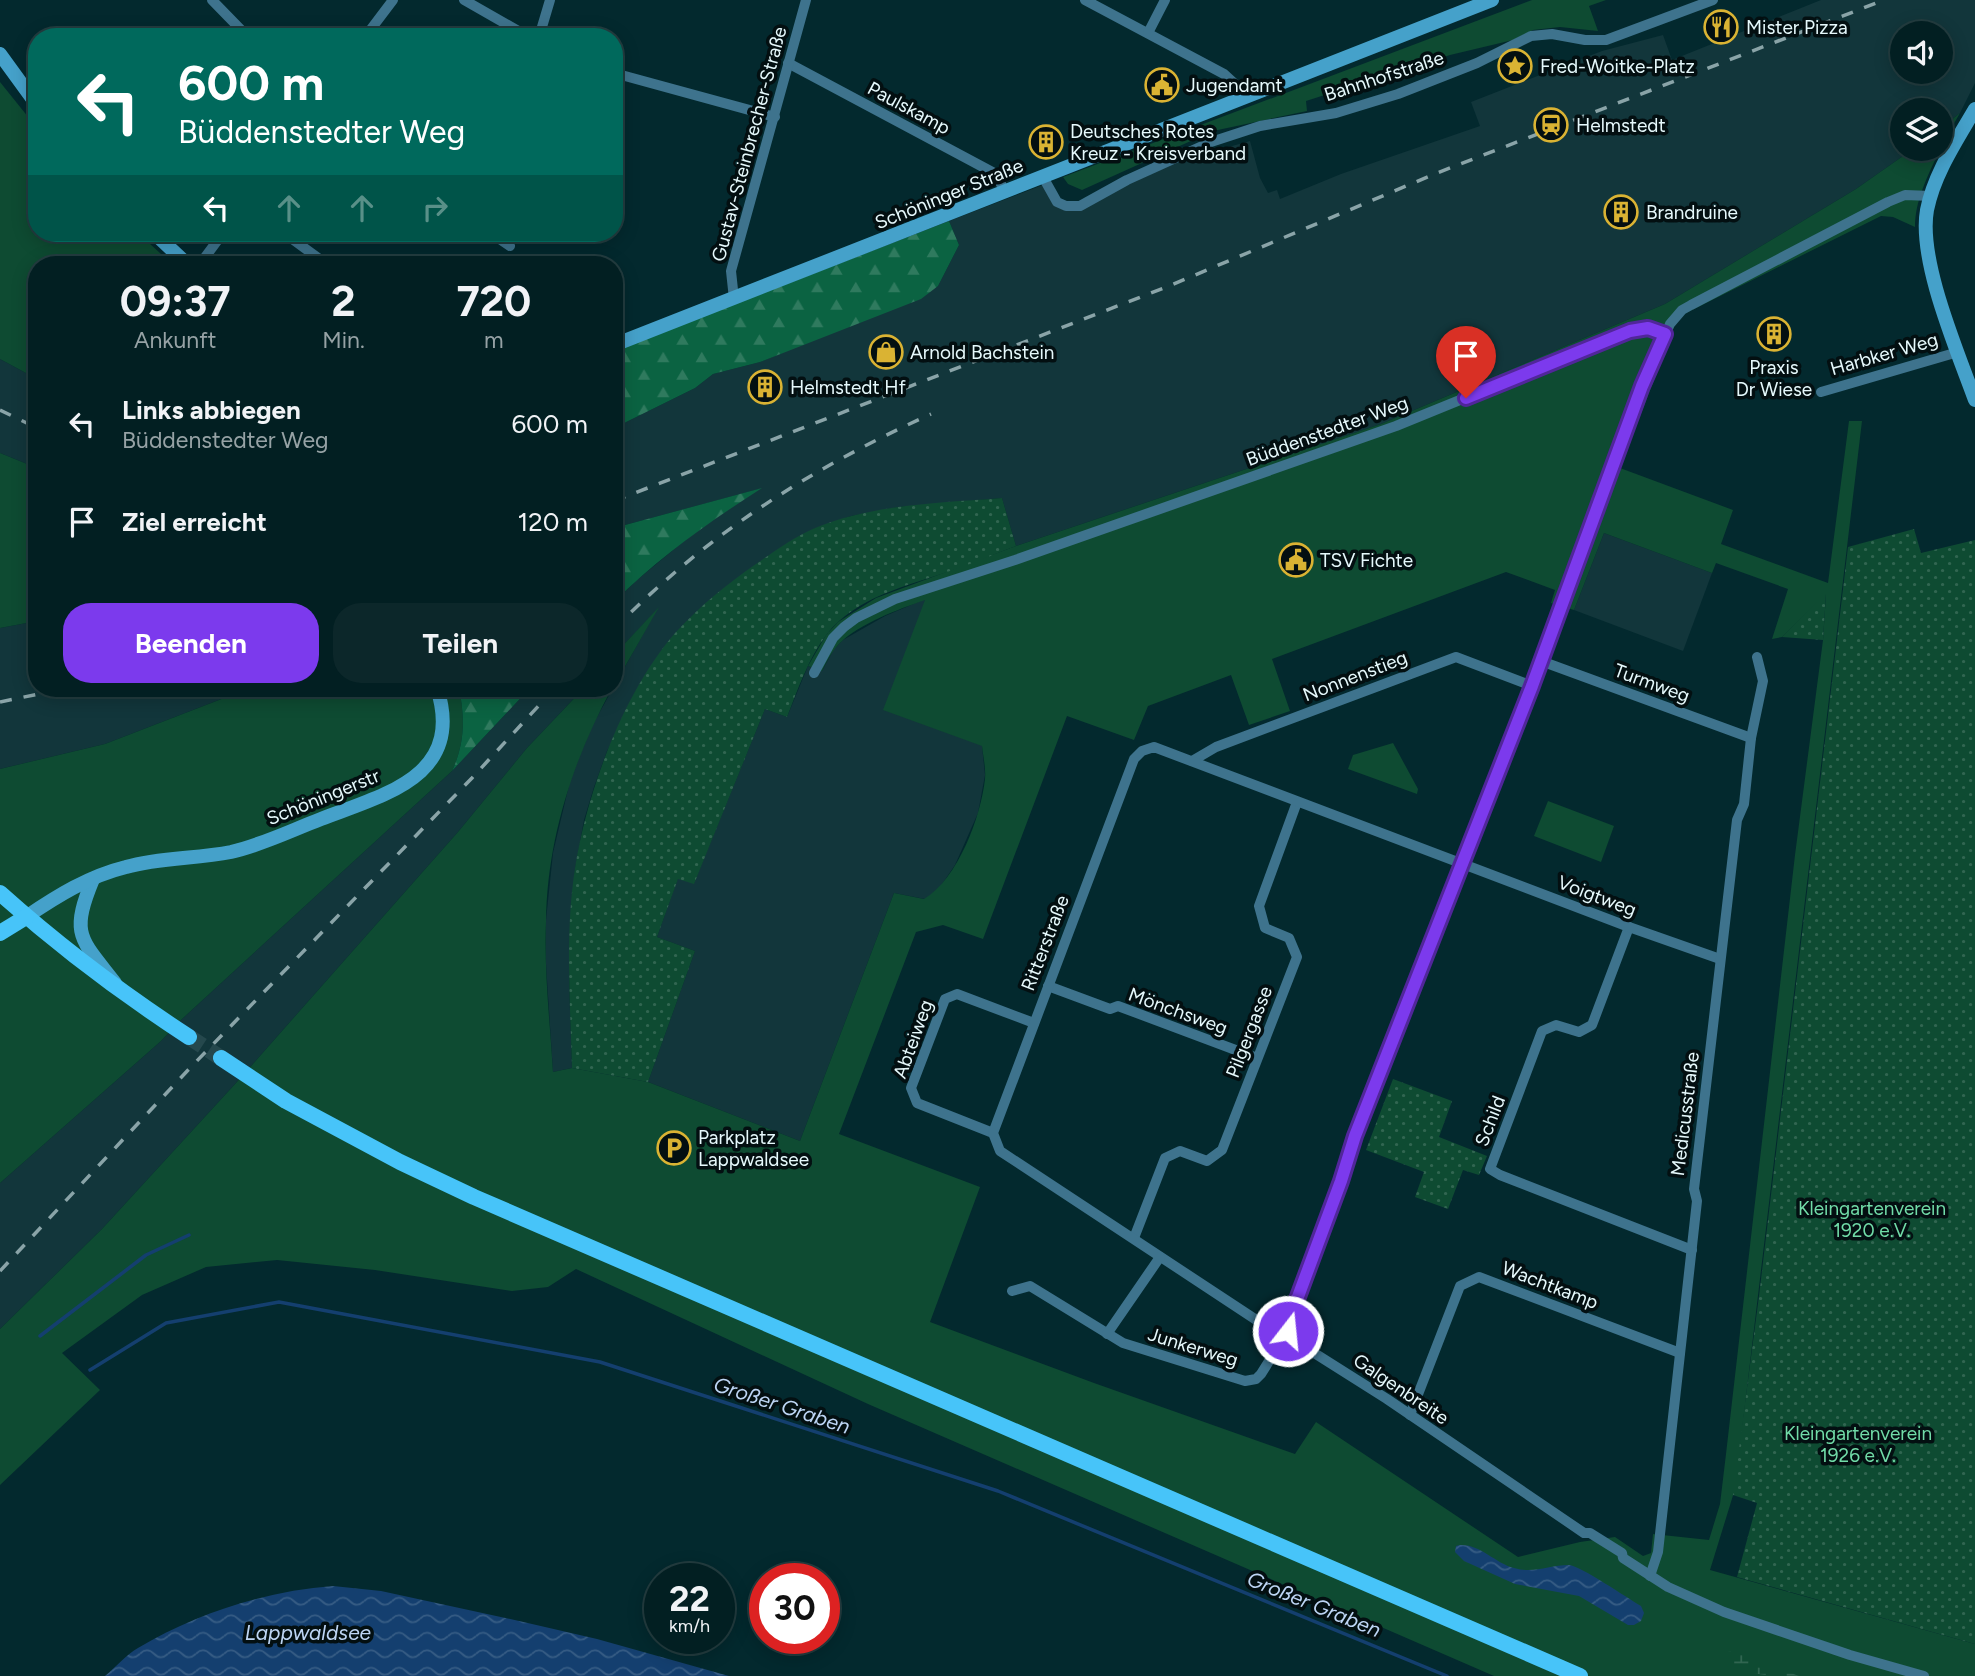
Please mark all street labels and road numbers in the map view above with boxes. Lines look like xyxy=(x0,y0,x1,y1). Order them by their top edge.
street label: Gustav-Steinbrecher-Straße xyxy=(707,24,791,264)
street label: Bahnhofstraße xyxy=(1321,46,1447,106)
street label: Paulskamp xyxy=(864,77,954,139)
street label: Schöninger Straße xyxy=(872,154,1026,234)
street label: Harbker Weg xyxy=(1827,328,1941,380)
street label: Büddenstedter Weg xyxy=(1243,391,1411,471)
street label: Nonnenstieg xyxy=(1300,646,1410,706)
street label: Turmweg xyxy=(1611,659,1693,707)
street label: Schöningerstr xyxy=(263,764,383,830)
street label: Voigtweg xyxy=(1554,871,1640,921)
street label: Ritterstraße xyxy=(1016,892,1074,994)
street label: Mönchsweg xyxy=(1125,982,1231,1040)
street label: Pilgergasse xyxy=(1221,983,1277,1081)
street label: Abteiweg xyxy=(888,996,938,1082)
street label: Medicusstraße xyxy=(1666,1051,1704,1177)
street label: Schild xyxy=(1470,1092,1510,1150)
street label: Wachtkamp xyxy=(1499,1256,1601,1314)
street label: Junkerweg xyxy=(1145,1322,1241,1372)
street label: Galgenbreite xyxy=(1349,1349,1453,1429)

